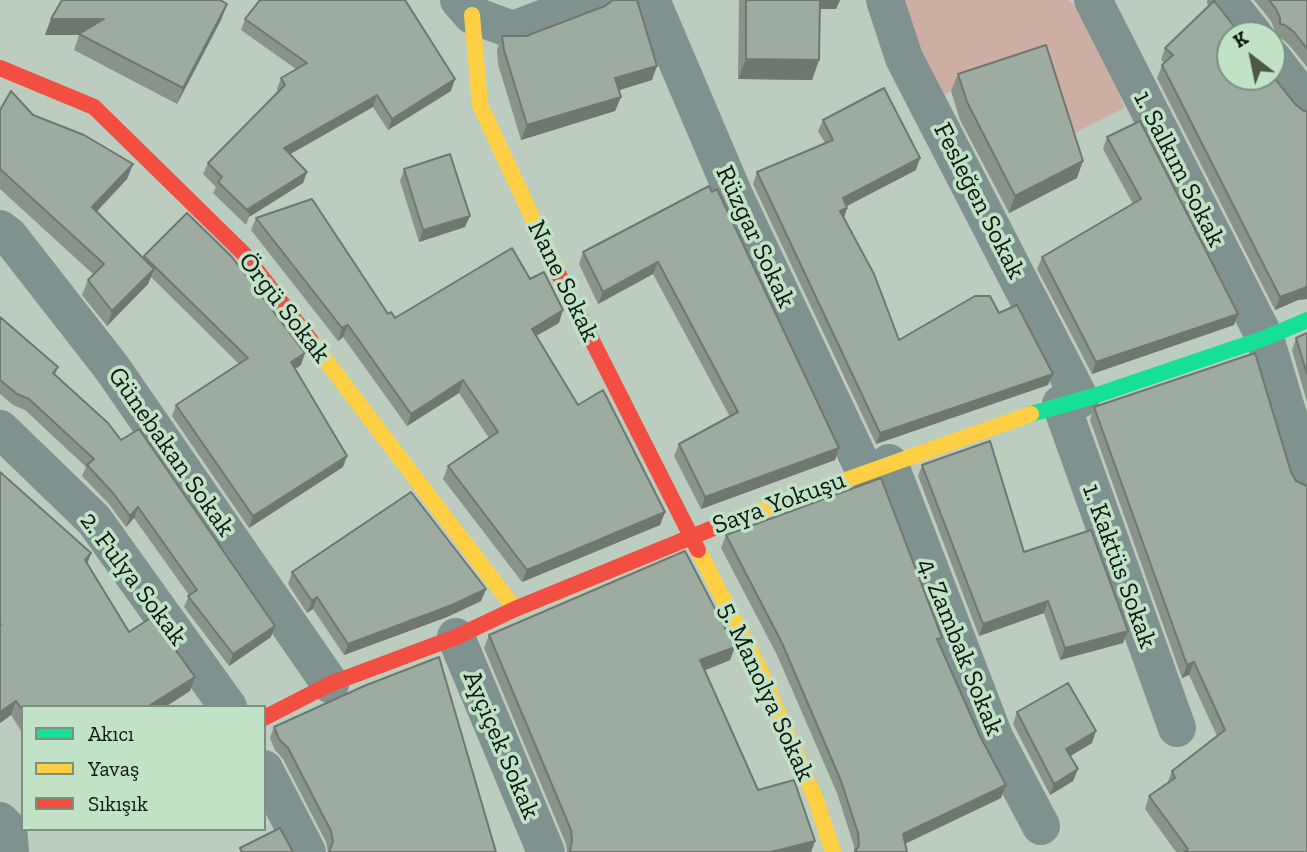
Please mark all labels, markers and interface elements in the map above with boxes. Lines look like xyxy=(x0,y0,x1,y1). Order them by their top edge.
north arrow xyxy=(1216,21,1286,91)
text: K xyxy=(1229,26,1252,53)
street label: 1. Salkım Sokak xyxy=(1126,86,1232,252)
street label: Fesleğen Sokak xyxy=(926,118,1032,284)
street label: Rüzgar Sokak xyxy=(709,161,801,313)
street label: Nane Sokak xyxy=(520,215,606,347)
street label: Örgü Sokak xyxy=(231,247,337,369)
street label: Günebakan Sokak xyxy=(101,361,241,543)
street label: Saya Yokuşu xyxy=(708,465,850,541)
street label: 1. Kaktüs Sokak xyxy=(1075,480,1163,652)
street label: 2. Fulya Sokak xyxy=(73,506,193,652)
street label: 4. Zambak Sokak xyxy=(910,554,1010,740)
street label: 5. Manolya Sokak xyxy=(711,598,821,786)
street label: Ayçiçek Sokak xyxy=(456,666,546,824)
legend xyxy=(21,705,266,831)
text: Akıcı xyxy=(88,721,134,746)
text: Yavaş xyxy=(88,756,139,781)
text: Sıkışık xyxy=(88,791,148,816)

